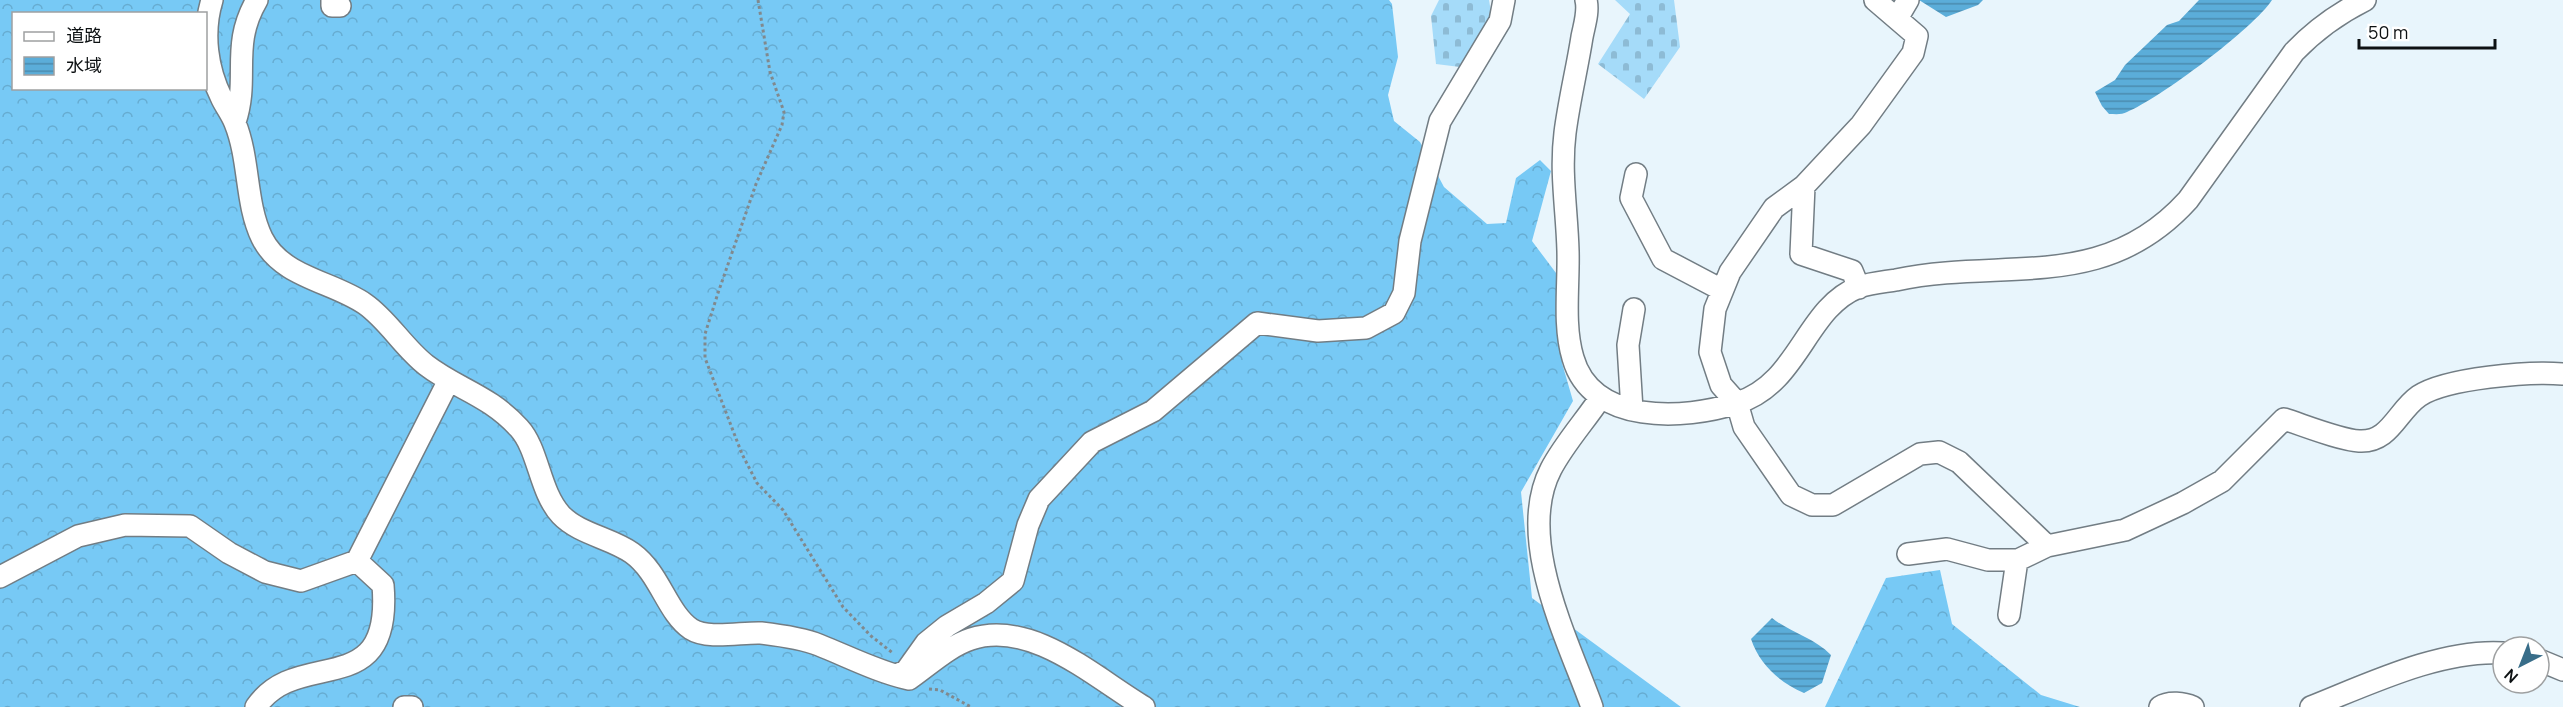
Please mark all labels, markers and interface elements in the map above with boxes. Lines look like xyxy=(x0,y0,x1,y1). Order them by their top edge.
legend xyxy=(12,12,207,90)
scale bar xyxy=(2359,12,2496,50)
text: 50 m xyxy=(2368,20,2408,44)
text: 道路 xyxy=(66,23,102,47)
text: 水域 xyxy=(66,53,102,77)
north arrow xyxy=(2491,635,2551,695)
text: N xyxy=(2499,664,2523,688)

